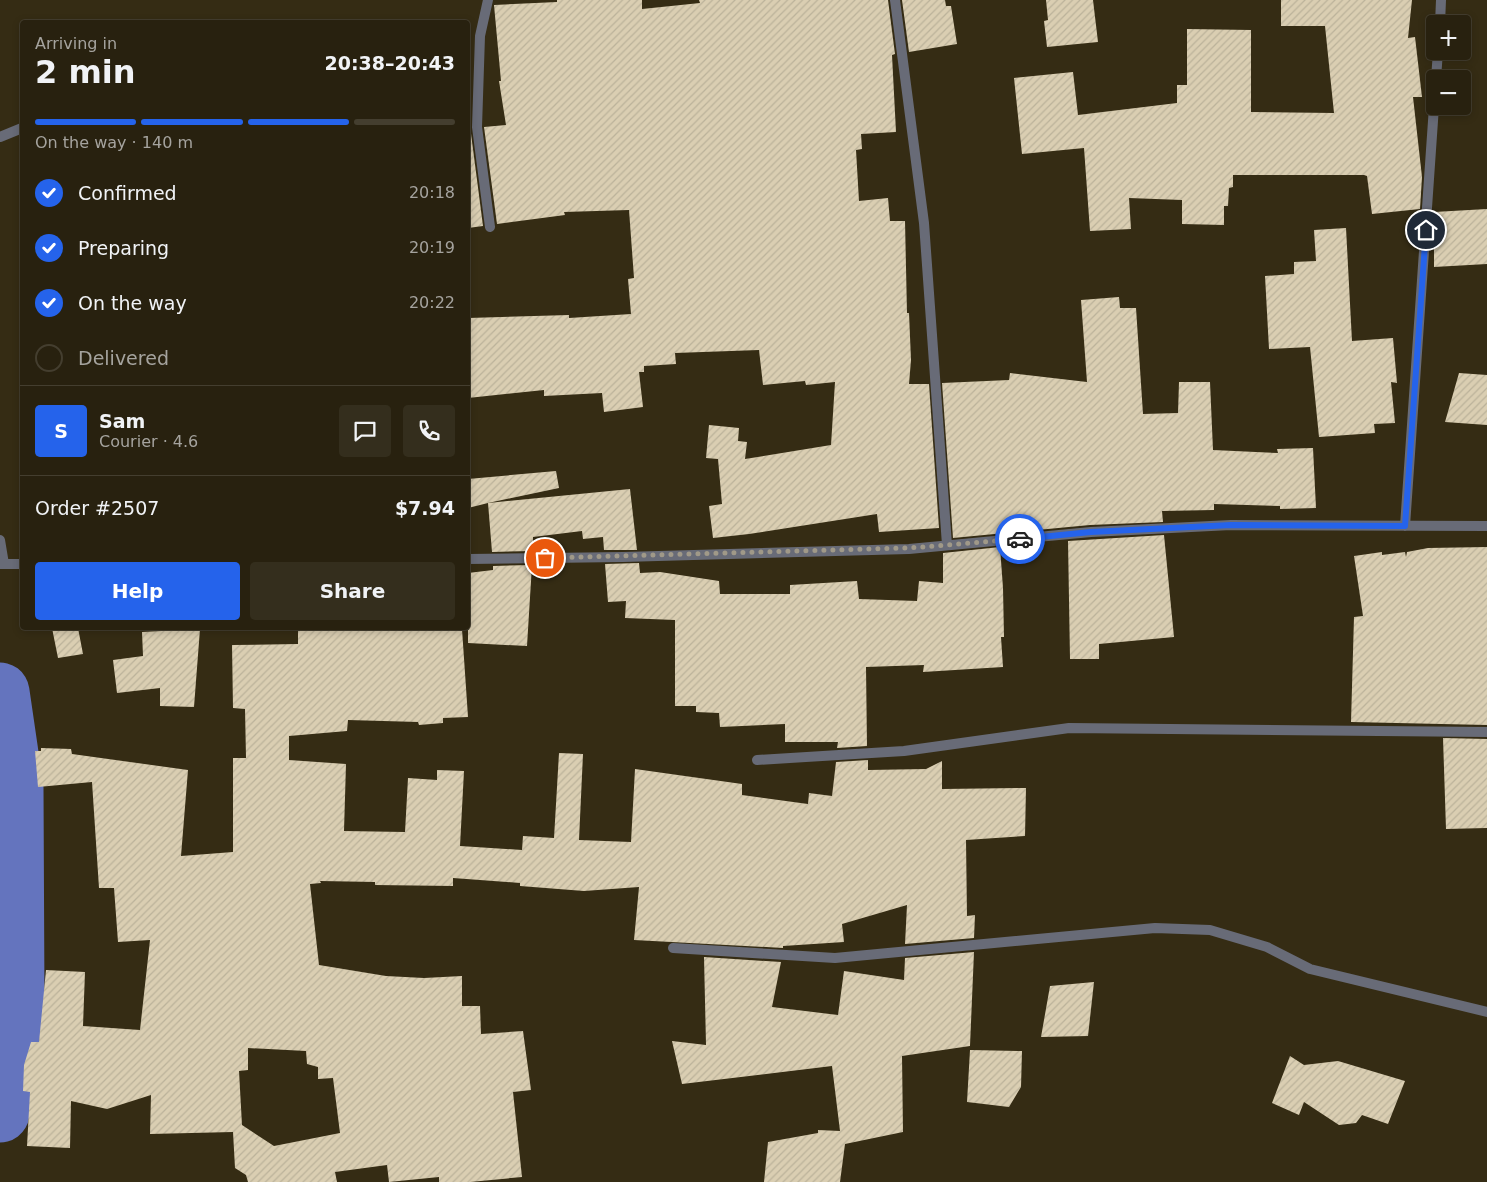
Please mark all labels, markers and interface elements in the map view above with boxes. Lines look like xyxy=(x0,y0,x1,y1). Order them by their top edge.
map controls xyxy=(1426,15,1471,115)
button: + xyxy=(1426,15,1471,60)
text: Arriving in xyxy=(35,34,117,53)
text: 20:38–20:43 xyxy=(325,52,455,74)
text: 2 min xyxy=(35,53,136,91)
button: − xyxy=(1426,70,1471,115)
text: On the way · 140 m xyxy=(35,133,193,152)
icon: check xyxy=(35,179,63,207)
text: Confirmed xyxy=(78,182,177,204)
text: 20:18 xyxy=(409,183,455,202)
pin xyxy=(1405,209,1447,251)
icon: home xyxy=(1412,216,1440,244)
icon: check xyxy=(35,234,63,262)
text: Preparing xyxy=(78,237,169,259)
text: 20:19 xyxy=(409,238,455,257)
icon: check xyxy=(35,289,63,317)
text: On the way xyxy=(78,292,187,314)
text: 20:22 xyxy=(409,293,455,312)
text: Delivered xyxy=(78,347,169,369)
button: chat xyxy=(339,405,391,457)
button: phone xyxy=(403,405,455,457)
text: Sam xyxy=(99,410,145,432)
text: S xyxy=(54,420,68,442)
text: Courier · 4.6 xyxy=(99,432,198,451)
text: Order #2507 xyxy=(35,497,159,519)
text: $7.94 xyxy=(395,497,455,519)
courier xyxy=(995,514,1045,564)
icon: car xyxy=(1006,525,1034,553)
pin xyxy=(524,537,566,579)
icon: bag xyxy=(531,544,559,572)
button: Help xyxy=(35,562,240,620)
button: Share xyxy=(250,562,455,620)

